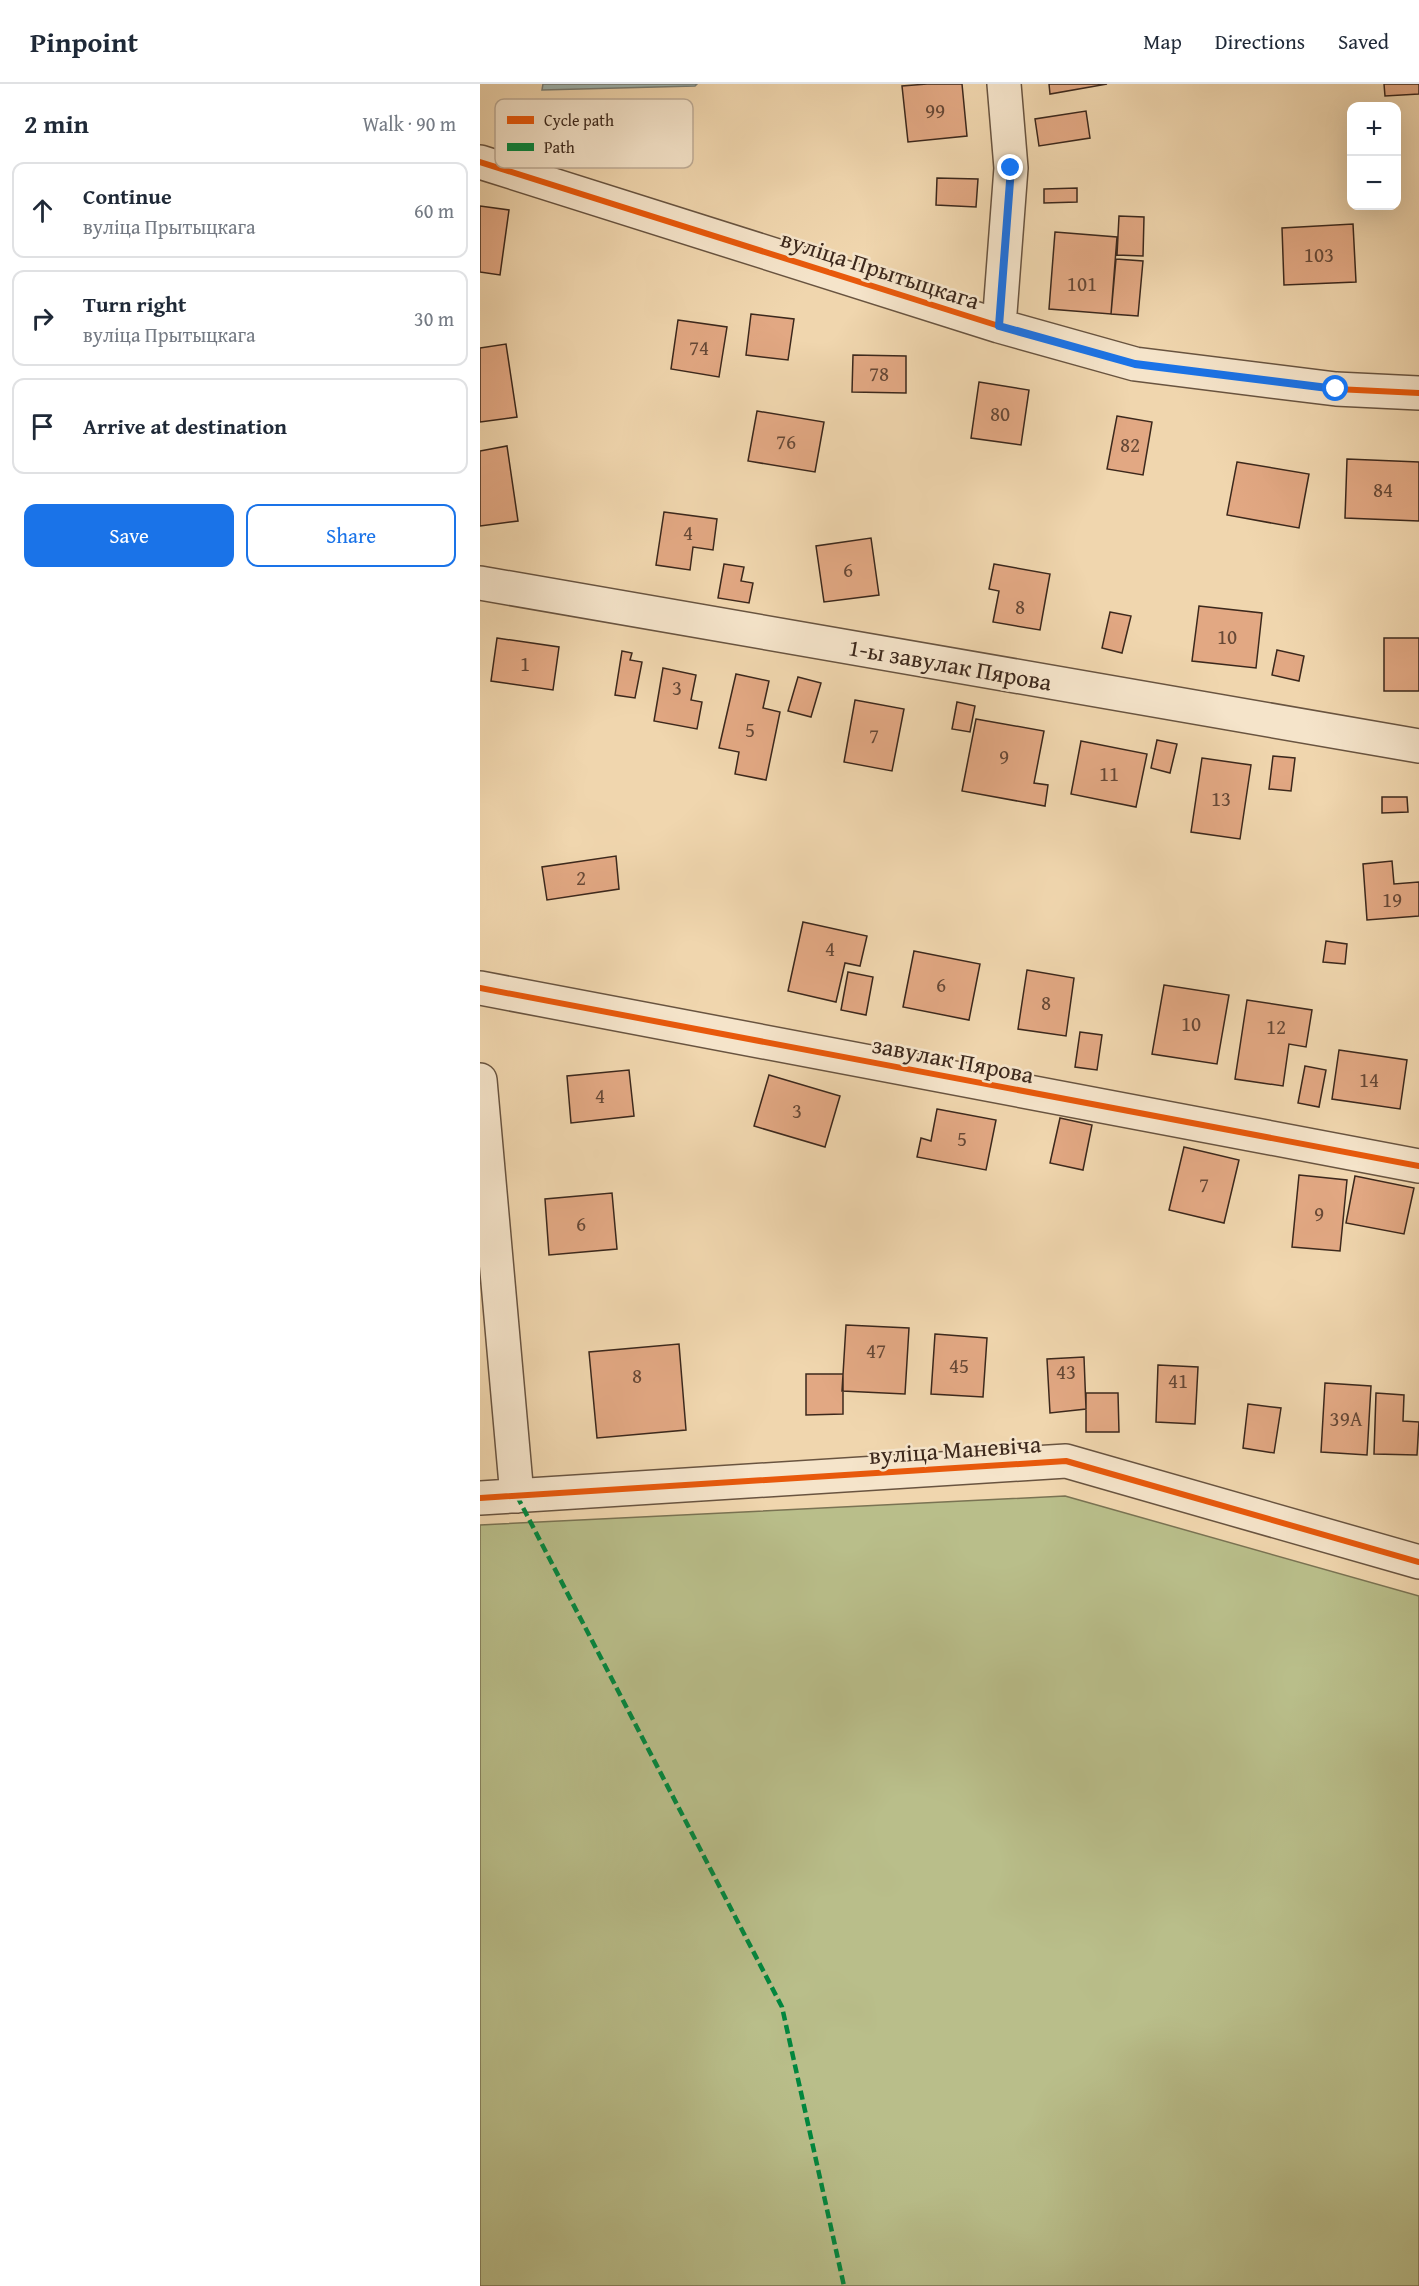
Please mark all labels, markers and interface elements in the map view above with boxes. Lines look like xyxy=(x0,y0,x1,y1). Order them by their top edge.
text: Pinpoint xyxy=(30,21,138,62)
text: Map xyxy=(1143,26,1182,57)
text: Directions xyxy=(1215,26,1305,57)
text: Saved xyxy=(1338,26,1389,57)
house number: 99 xyxy=(925,95,945,126)
legend xyxy=(495,99,693,168)
map controls xyxy=(1347,102,1401,210)
button: + xyxy=(1347,102,1401,156)
text: 2 min xyxy=(24,104,89,143)
text: Cycle path xyxy=(544,108,614,132)
text: Walk · 90 m xyxy=(362,109,456,138)
text: Path xyxy=(544,135,575,159)
route end xyxy=(997,154,1023,180)
button: − xyxy=(1347,156,1401,210)
text: Continue xyxy=(83,180,172,212)
icon: ahead xyxy=(26,194,59,227)
text: 60 m xyxy=(414,196,454,225)
text: вуліца Прытыцкага xyxy=(83,212,256,241)
street label: вуліца Прытыцкага xyxy=(776,221,985,318)
house number: 103 xyxy=(1304,239,1334,270)
house number: 101 xyxy=(1067,268,1097,299)
text: Turn right xyxy=(83,288,186,320)
icon: right xyxy=(26,302,59,335)
text: 30 m xyxy=(414,304,454,333)
text: вуліца Прытыцкага xyxy=(83,320,256,349)
house number: 74 xyxy=(689,332,709,363)
house number: 78 xyxy=(869,358,889,389)
route start xyxy=(1322,375,1348,401)
house number: 80 xyxy=(990,398,1010,429)
icon: arrive xyxy=(26,410,59,443)
text: Arrive at destination xyxy=(83,410,287,442)
house number: 76 xyxy=(776,426,796,457)
house number: 82 xyxy=(1120,429,1140,460)
house number: 84 xyxy=(1373,474,1393,505)
button: Save xyxy=(24,504,234,567)
button: Share xyxy=(246,504,456,567)
house number: 4 xyxy=(683,517,693,548)
house number: 6 xyxy=(843,554,853,585)
house number: 8 xyxy=(1015,591,1025,622)
house number: 10 xyxy=(1217,621,1237,652)
street label: 1-ы завулак Пярова xyxy=(846,629,1055,700)
house number: 1 xyxy=(520,648,530,679)
house number: 3 xyxy=(672,672,682,703)
house number: 5 xyxy=(745,714,755,745)
house number: 7 xyxy=(869,720,879,751)
house number: 9 xyxy=(999,741,1009,772)
house number: 11 xyxy=(1099,758,1119,789)
house number: 13 xyxy=(1211,783,1231,814)
house number: 2 xyxy=(576,862,586,893)
house number: 19 xyxy=(1382,884,1402,915)
house number: 4 xyxy=(825,933,835,964)
house number: 6 xyxy=(936,969,946,1000)
house number: 8 xyxy=(1041,987,1051,1018)
house number: 10 xyxy=(1181,1008,1201,1039)
house number: 12 xyxy=(1266,1011,1286,1042)
street label: завулак Пярова xyxy=(869,1027,1038,1092)
house number: 14 xyxy=(1359,1064,1379,1095)
house number: 4 xyxy=(595,1080,605,1111)
house number: 3 xyxy=(792,1095,802,1126)
house number: 5 xyxy=(957,1123,967,1154)
house number: 7 xyxy=(1199,1169,1209,1200)
house number: 9 xyxy=(1314,1198,1324,1229)
house number: 6 xyxy=(576,1208,586,1239)
house number: 47 xyxy=(866,1335,886,1366)
house number: 45 xyxy=(949,1350,969,1381)
house number: 43 xyxy=(1056,1356,1076,1387)
house number: 8 xyxy=(632,1360,642,1391)
house number: 41 xyxy=(1168,1365,1188,1396)
house number: 39А xyxy=(1330,1403,1363,1434)
street label: вуліца Маневіча xyxy=(868,1426,1043,1473)

